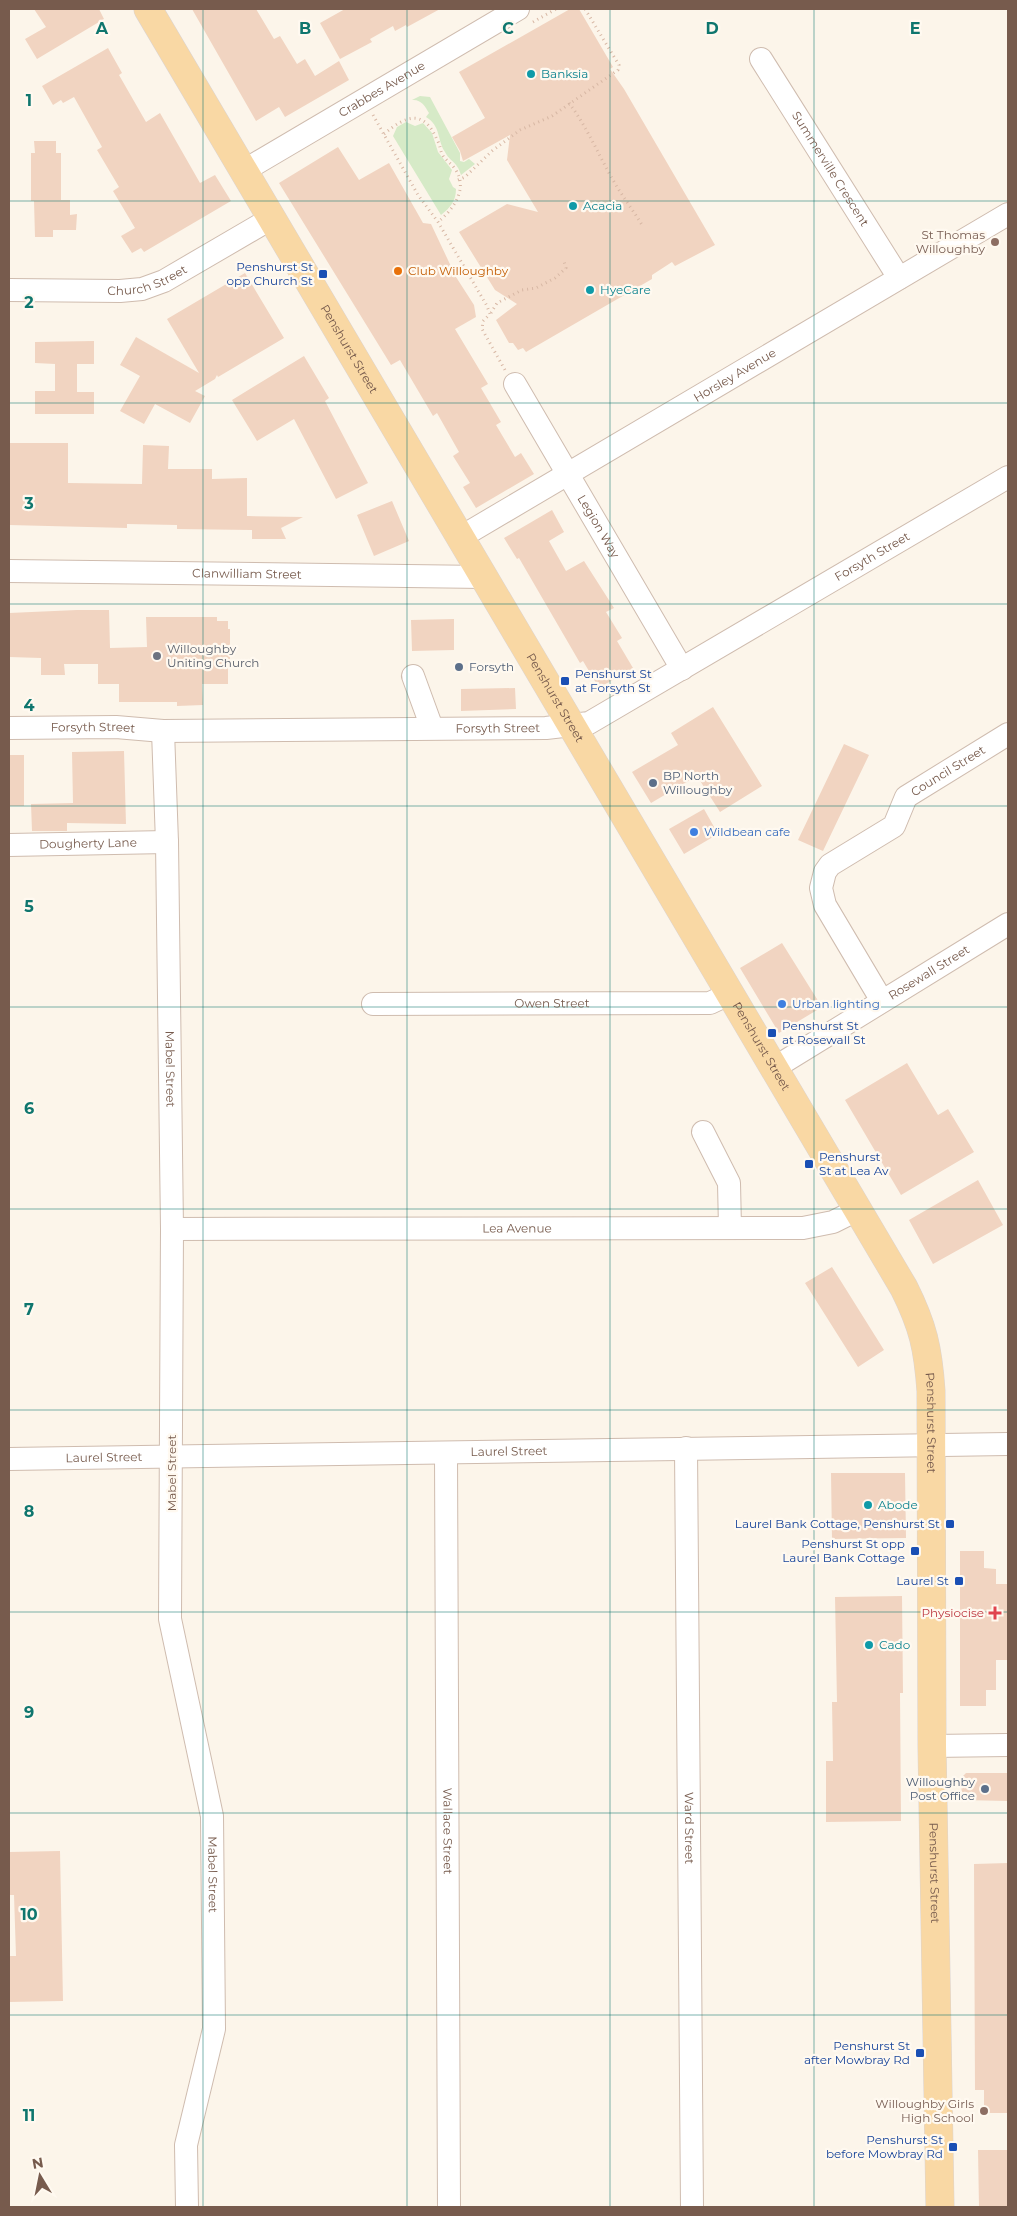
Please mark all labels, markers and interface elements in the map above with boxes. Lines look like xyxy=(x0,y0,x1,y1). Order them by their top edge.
text: A xyxy=(95,19,109,38)
text: B xyxy=(299,19,311,38)
text: C xyxy=(502,19,514,38)
text: D xyxy=(705,19,719,38)
text: E xyxy=(910,19,920,38)
street label: Crabbes Avenue xyxy=(336,57,428,120)
place label: Banksia xyxy=(541,66,588,81)
marker: Banksia xyxy=(525,68,537,80)
text: 1 xyxy=(26,91,32,110)
street label: Summerville Crescent xyxy=(789,108,873,229)
place label: Acacia xyxy=(583,198,622,213)
marker: Acacia xyxy=(567,200,579,212)
place label: St Thomas Willoughby xyxy=(916,227,985,256)
marker: St Thomas Willoughby xyxy=(989,236,1001,248)
place label: Penshurst St opp Church St xyxy=(227,259,313,288)
street label: Church Street xyxy=(107,261,190,298)
place label: Club Willoughby xyxy=(408,263,509,278)
marker: Club Willoughby xyxy=(392,265,404,277)
marker: Penshurst St opp Church St xyxy=(317,268,329,280)
place label: HyeCare xyxy=(600,282,651,297)
marker: HyeCare xyxy=(584,284,596,296)
text: 2 xyxy=(24,293,34,312)
street label: Penshurst Street xyxy=(317,302,382,396)
street label: Horsley Avenue xyxy=(691,345,779,405)
street label: Legion Way xyxy=(575,492,623,561)
text: 3 xyxy=(23,494,34,513)
street label: Forsyth Street xyxy=(832,528,912,584)
street label: Clanwilliam Street xyxy=(192,565,302,582)
place label: Willoughby Uniting Church xyxy=(167,641,259,670)
marker: Willoughby Uniting Church xyxy=(151,650,163,662)
street label: Penshurst Street xyxy=(523,650,588,745)
place label: Forsyth xyxy=(469,659,514,674)
marker: Forsyth xyxy=(453,661,465,673)
place label: Penshurst St at Forsyth St xyxy=(575,666,652,695)
marker: Penshurst St at Forsyth St xyxy=(559,675,571,687)
text: 4 xyxy=(23,696,35,715)
street label: Forsyth Street xyxy=(51,719,136,736)
street label: Forsyth Street xyxy=(455,720,540,736)
street label: Council Street xyxy=(908,742,988,799)
place label: BP North Willoughby xyxy=(663,768,733,797)
marker: BP North Willoughby xyxy=(647,777,659,789)
place label: Wildbean cafe xyxy=(704,824,790,839)
marker: Wildbean cafe xyxy=(688,826,700,838)
street label: Dougherty Lane xyxy=(39,835,137,851)
text: 5 xyxy=(24,897,34,916)
street label: Rosewall Street xyxy=(885,941,972,1003)
street label: Owen Street xyxy=(514,995,590,1011)
place label: Urban lighting xyxy=(792,996,880,1011)
marker: Urban lighting xyxy=(776,998,788,1010)
street label: Penshurst Street xyxy=(729,999,794,1093)
place label: Penshurst St at Rosewall St xyxy=(782,1018,866,1047)
marker: Penshurst St at Rosewall St xyxy=(766,1027,778,1039)
street label: Mabel Street xyxy=(162,1030,178,1107)
text: 6 xyxy=(24,1099,34,1118)
place label: Penshurst St at Lea Av xyxy=(819,1149,889,1178)
marker: Penshurst St at Lea Av xyxy=(803,1158,815,1170)
street label: Lea Avenue xyxy=(482,1220,552,1236)
text: 7 xyxy=(24,1300,34,1319)
street label: Penshurst Street xyxy=(922,1372,939,1473)
street label: Mabel Street xyxy=(164,1435,179,1511)
street label: Laurel Street xyxy=(470,1443,548,1459)
street label: Laurel Street xyxy=(65,1449,143,1465)
place label: Abode xyxy=(878,1497,918,1512)
marker: Abode xyxy=(862,1499,874,1511)
text: 8 xyxy=(24,1502,34,1521)
place label: Laurel Bank Cottage, Penshurst St xyxy=(735,1516,940,1531)
marker: Laurel Bank Cottage, Penshurst St xyxy=(944,1518,956,1530)
place label: Penshurst St opp Laurel Bank Cottage xyxy=(782,1536,905,1565)
marker: Penshurst St opp Laurel Bank Cottage xyxy=(909,1545,921,1557)
place label: Laurel St xyxy=(896,1573,949,1588)
marker: Laurel St xyxy=(953,1575,965,1587)
place label: Physiocise xyxy=(921,1605,984,1620)
marker: Physiocise xyxy=(988,1606,1002,1620)
place label: Cado xyxy=(879,1637,910,1652)
marker: Cado xyxy=(863,1639,875,1651)
text: 9 xyxy=(24,1703,34,1722)
place label: Willoughby Post Office xyxy=(906,1774,975,1803)
marker: Willoughby Post Office xyxy=(979,1783,991,1795)
street label: Wallace Street xyxy=(440,1788,456,1875)
street label: Ward Street xyxy=(682,1792,697,1864)
street label: Penshurst Street xyxy=(926,1822,943,1924)
street label: Mabel Street xyxy=(205,1836,221,1913)
text: 10 xyxy=(20,1905,38,1924)
place label: Penshurst St after Mowbray Rd xyxy=(804,2038,910,2067)
marker: Penshurst St after Mowbray Rd xyxy=(914,2047,926,2059)
place label: Willoughby Girls High School xyxy=(875,2096,974,2125)
marker: Willoughby Girls High School xyxy=(978,2105,990,2117)
text: 11 xyxy=(23,2106,35,2125)
place label: Penshurst St before Mowbray Rd xyxy=(826,2132,943,2161)
marker: Penshurst St before Mowbray Rd xyxy=(947,2141,959,2153)
north arrow xyxy=(15,2151,65,2201)
text: N xyxy=(31,2153,45,2173)

